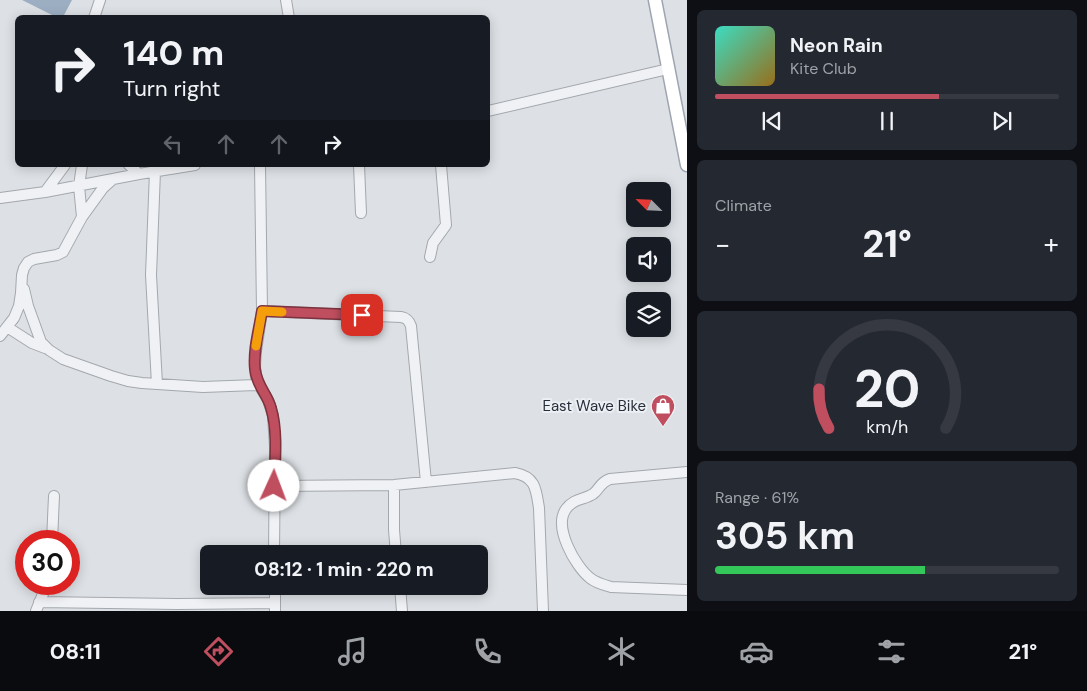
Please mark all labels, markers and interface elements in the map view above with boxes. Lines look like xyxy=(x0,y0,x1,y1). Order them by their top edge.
text: 140 m xyxy=(123,30,224,76)
text: Neon Rain xyxy=(790,33,883,58)
icon: right xyxy=(40,35,105,100)
text: Kite Club xyxy=(790,58,857,79)
text: Turn right xyxy=(123,74,220,103)
icon: previous xyxy=(758,107,786,135)
icon: pause xyxy=(873,107,901,135)
icon: next xyxy=(988,107,1016,135)
icon: left xyxy=(159,130,187,158)
icon: ahead xyxy=(212,130,240,158)
icon: ahead xyxy=(265,130,293,158)
icon: right xyxy=(318,130,346,158)
north arrow xyxy=(626,182,671,228)
map controls xyxy=(626,182,671,337)
text: Climate xyxy=(715,195,772,216)
text: 21° xyxy=(862,219,912,269)
text: − xyxy=(715,226,730,263)
text: + xyxy=(1044,226,1059,263)
button: sound xyxy=(626,237,671,282)
button: layers xyxy=(626,292,671,337)
pin xyxy=(341,294,383,336)
icon: arrive xyxy=(348,301,376,329)
text: 20 xyxy=(854,355,920,423)
shop icon: East Wave Bike xyxy=(650,393,676,427)
place label: East Wave Bike xyxy=(542,396,646,416)
text: km/h xyxy=(866,415,908,439)
position arrow xyxy=(247,459,299,511)
text: Range · 61% xyxy=(715,487,799,508)
text: 305 km xyxy=(715,511,855,561)
speed limit sign: 30 xyxy=(15,530,80,595)
text: 08:12 · 1 min · 220 m xyxy=(254,557,434,582)
icon: directions xyxy=(201,634,236,669)
icon: music xyxy=(335,634,370,669)
icon: phone xyxy=(470,634,505,669)
icon: climate xyxy=(604,634,639,669)
icon: car xyxy=(739,634,774,669)
icon: filters xyxy=(874,634,909,669)
text: 08:11 xyxy=(50,637,101,666)
text: 21° xyxy=(1008,637,1037,666)

